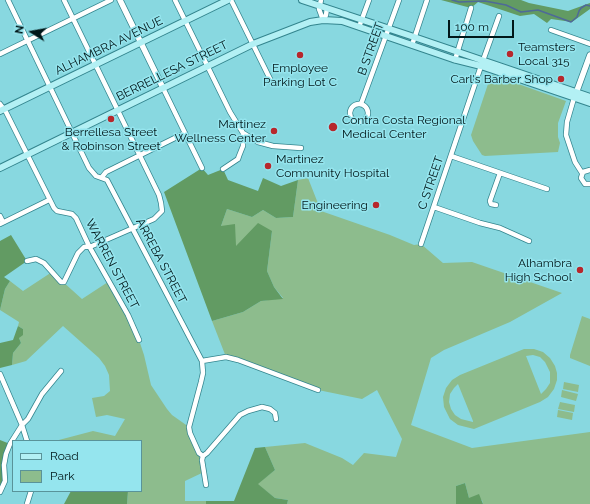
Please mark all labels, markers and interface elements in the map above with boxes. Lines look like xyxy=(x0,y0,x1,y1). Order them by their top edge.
north arrow xyxy=(12,12,52,52)
scale bar xyxy=(450,12,516,38)
street label: ALHAMBRA AVENUE xyxy=(53,14,165,78)
text: 100 m xyxy=(455,20,489,34)
street label: B STREET xyxy=(355,21,387,77)
text: N xyxy=(13,24,27,35)
street label: BERRELLESA STREET xyxy=(114,38,230,104)
place label: Teamsters Local 315 xyxy=(518,40,575,68)
marker: Teamsters Local 315 xyxy=(505,49,515,59)
marker: Employee Parking Lot C xyxy=(295,50,305,60)
place label: Employee Parking Lot C xyxy=(263,61,337,89)
place label: Carl's Barber Shop xyxy=(451,72,553,86)
marker: Carl's Barber Shop xyxy=(556,74,566,84)
place label: Contra Costa Regional Medical Center xyxy=(342,113,466,141)
marker: Berrellesa Street & Robinson Street xyxy=(106,114,116,124)
place label: Martinez Wellness Center xyxy=(175,117,266,145)
marker: Contra Costa Regional Medical Center xyxy=(327,121,339,133)
place label: Berrellesa Street & Robinson Street xyxy=(61,125,161,153)
marker: Martinez Wellness Center xyxy=(269,126,279,136)
place label: Martinez Community Hospital xyxy=(276,152,389,180)
street label: C STREET xyxy=(415,154,447,212)
marker: Martinez Community Hospital xyxy=(263,161,273,171)
place label: Engineering xyxy=(301,198,368,212)
marker: Engineering xyxy=(371,200,381,210)
street label: ARREBA STREET xyxy=(132,216,190,306)
street label: WARREN STREET xyxy=(82,217,142,311)
place label: Alhambra High School xyxy=(505,256,572,284)
marker: Alhambra High School xyxy=(575,265,585,275)
legend xyxy=(12,440,142,492)
text: Road xyxy=(50,449,79,463)
text: Park xyxy=(50,469,75,483)

